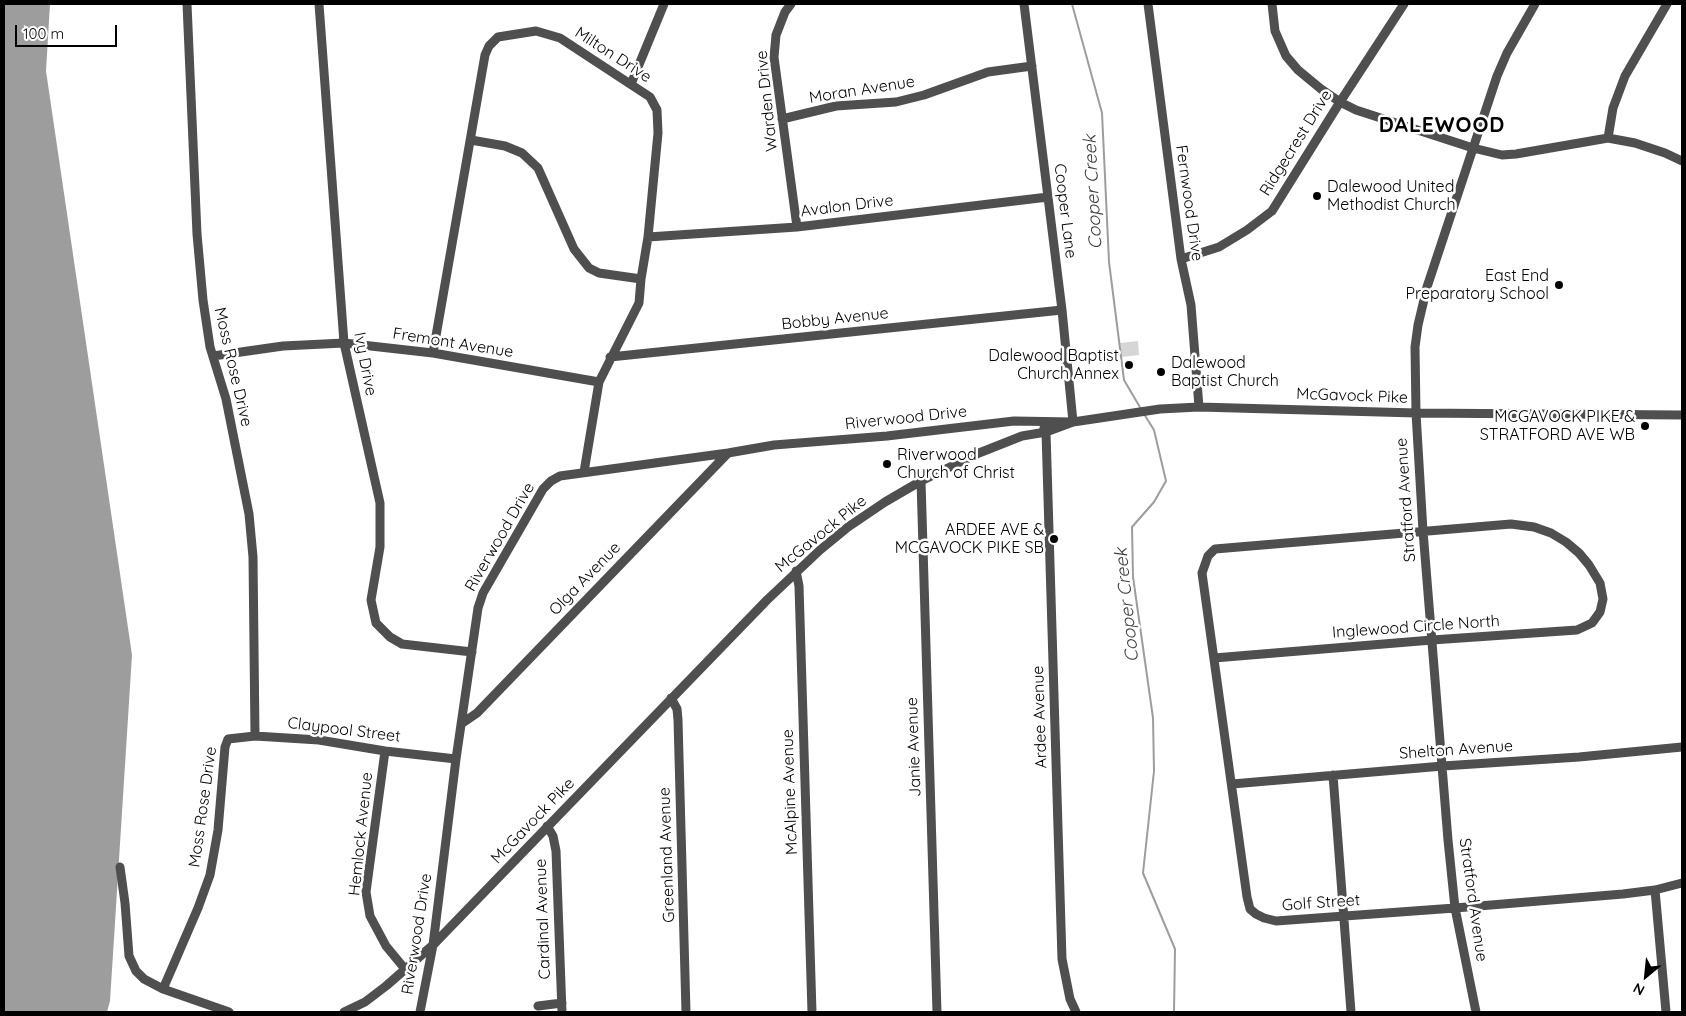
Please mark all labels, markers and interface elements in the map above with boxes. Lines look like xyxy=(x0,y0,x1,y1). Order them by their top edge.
scale bar xyxy=(18,15,120,47)
street label: Milton Drive xyxy=(571,23,655,87)
text: 100 m xyxy=(23,24,64,43)
street label: Warden Drive xyxy=(752,49,782,153)
street label: Moran Avenue xyxy=(808,72,916,108)
street label: Ridgecrest Drive xyxy=(1256,86,1336,200)
district label: DALEWOOD xyxy=(1378,113,1506,139)
water label: Cooper Creek xyxy=(1079,134,1107,250)
street label: Fernwood Drive xyxy=(1171,144,1207,262)
street label: Cooper Lane xyxy=(1050,162,1080,260)
place label: Dalewood United Methodist Church xyxy=(1327,177,1456,215)
marker: Dalewood United Methodist Church xyxy=(1311,190,1323,202)
street label: Avalon Drive xyxy=(800,191,894,221)
place label: East End Preparatory School xyxy=(1406,266,1549,304)
marker: East End Preparatory School xyxy=(1553,279,1565,291)
street label: Bobby Avenue xyxy=(780,304,890,334)
street label: Moss Rose Drive xyxy=(210,305,256,429)
street label: Fremont Avenue xyxy=(391,324,515,362)
street label: Ivy Drive xyxy=(349,331,381,397)
place label: Dalewood Baptist Church Annex xyxy=(988,346,1119,384)
place label: Dalewood Baptist Church xyxy=(1171,353,1279,391)
marker: Dalewood Baptist Church Annex xyxy=(1123,359,1135,371)
marker: Dalewood Baptist Church xyxy=(1155,366,1167,378)
street label: McGavock Pike xyxy=(1296,384,1408,408)
street label: Riverwood Drive xyxy=(844,402,968,434)
place label: MCGAVOCK PIKE & STRATFORD AVE WB xyxy=(1480,407,1635,445)
marker: MCGAVOCK PIKE & STRATFORD AVE WB xyxy=(1639,420,1651,432)
street label: Stratford Avenue xyxy=(1392,437,1420,563)
place label: Riverwood Church of Christ xyxy=(897,445,1015,483)
marker: Riverwood Church of Christ xyxy=(881,458,893,470)
street label: Riverwood Drive xyxy=(461,479,539,595)
street label: McGavock Pike xyxy=(772,491,870,577)
place label: ARDEE AVE & MCGAVOCK PIKE SB xyxy=(895,520,1044,558)
marker: ARDEE AVE & MCGAVOCK PIKE SB xyxy=(1048,533,1060,545)
street label: Olga Avenue xyxy=(545,538,625,620)
water label: Cooper Creek xyxy=(1110,547,1144,663)
street label: Inglewood Circle North xyxy=(1331,612,1501,642)
street label: Ardee Avenue xyxy=(1029,665,1051,769)
street label: Janie Avenue xyxy=(903,697,925,797)
street label: Claypool Street xyxy=(286,714,402,746)
street label: McAlpine Avenue xyxy=(778,729,802,855)
street label: Shelton Avenue xyxy=(1398,736,1514,764)
street label: Moss Rose Drive xyxy=(185,745,221,869)
street label: Hemlock Avenue xyxy=(345,771,377,897)
street label: McGavock Pike xyxy=(487,774,579,868)
street label: Greenland Avenue xyxy=(655,787,679,923)
street label: Stratford Avenue xyxy=(1455,837,1491,963)
street label: Cardinal Avenue xyxy=(531,858,555,980)
street label: Riverwood Drive xyxy=(398,872,436,996)
street label: Golf Street xyxy=(1281,891,1361,915)
north arrow xyxy=(1621,951,1671,1001)
text: N xyxy=(1630,979,1648,1000)

